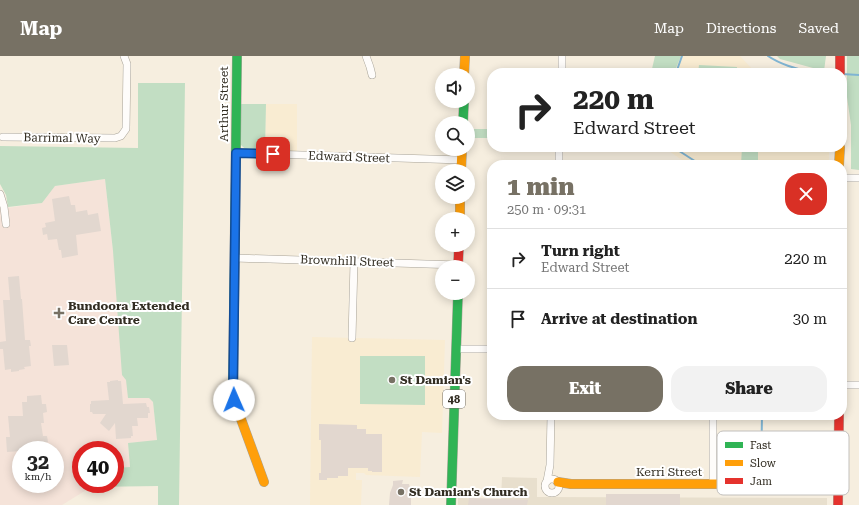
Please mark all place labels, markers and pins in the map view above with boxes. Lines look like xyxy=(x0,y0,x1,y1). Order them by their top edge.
pin xyxy=(256,137,290,171)
place label: Bundoora Extended Care Centre xyxy=(68,299,189,327)
marker: Bundoora Extended Care Centre xyxy=(53,307,65,319)
place label: St Damian's xyxy=(400,373,471,387)
marker: St Damian's xyxy=(387,375,397,385)
place label: St Damian's Church xyxy=(409,485,528,499)
marker: St Damian's Church xyxy=(396,487,406,497)

